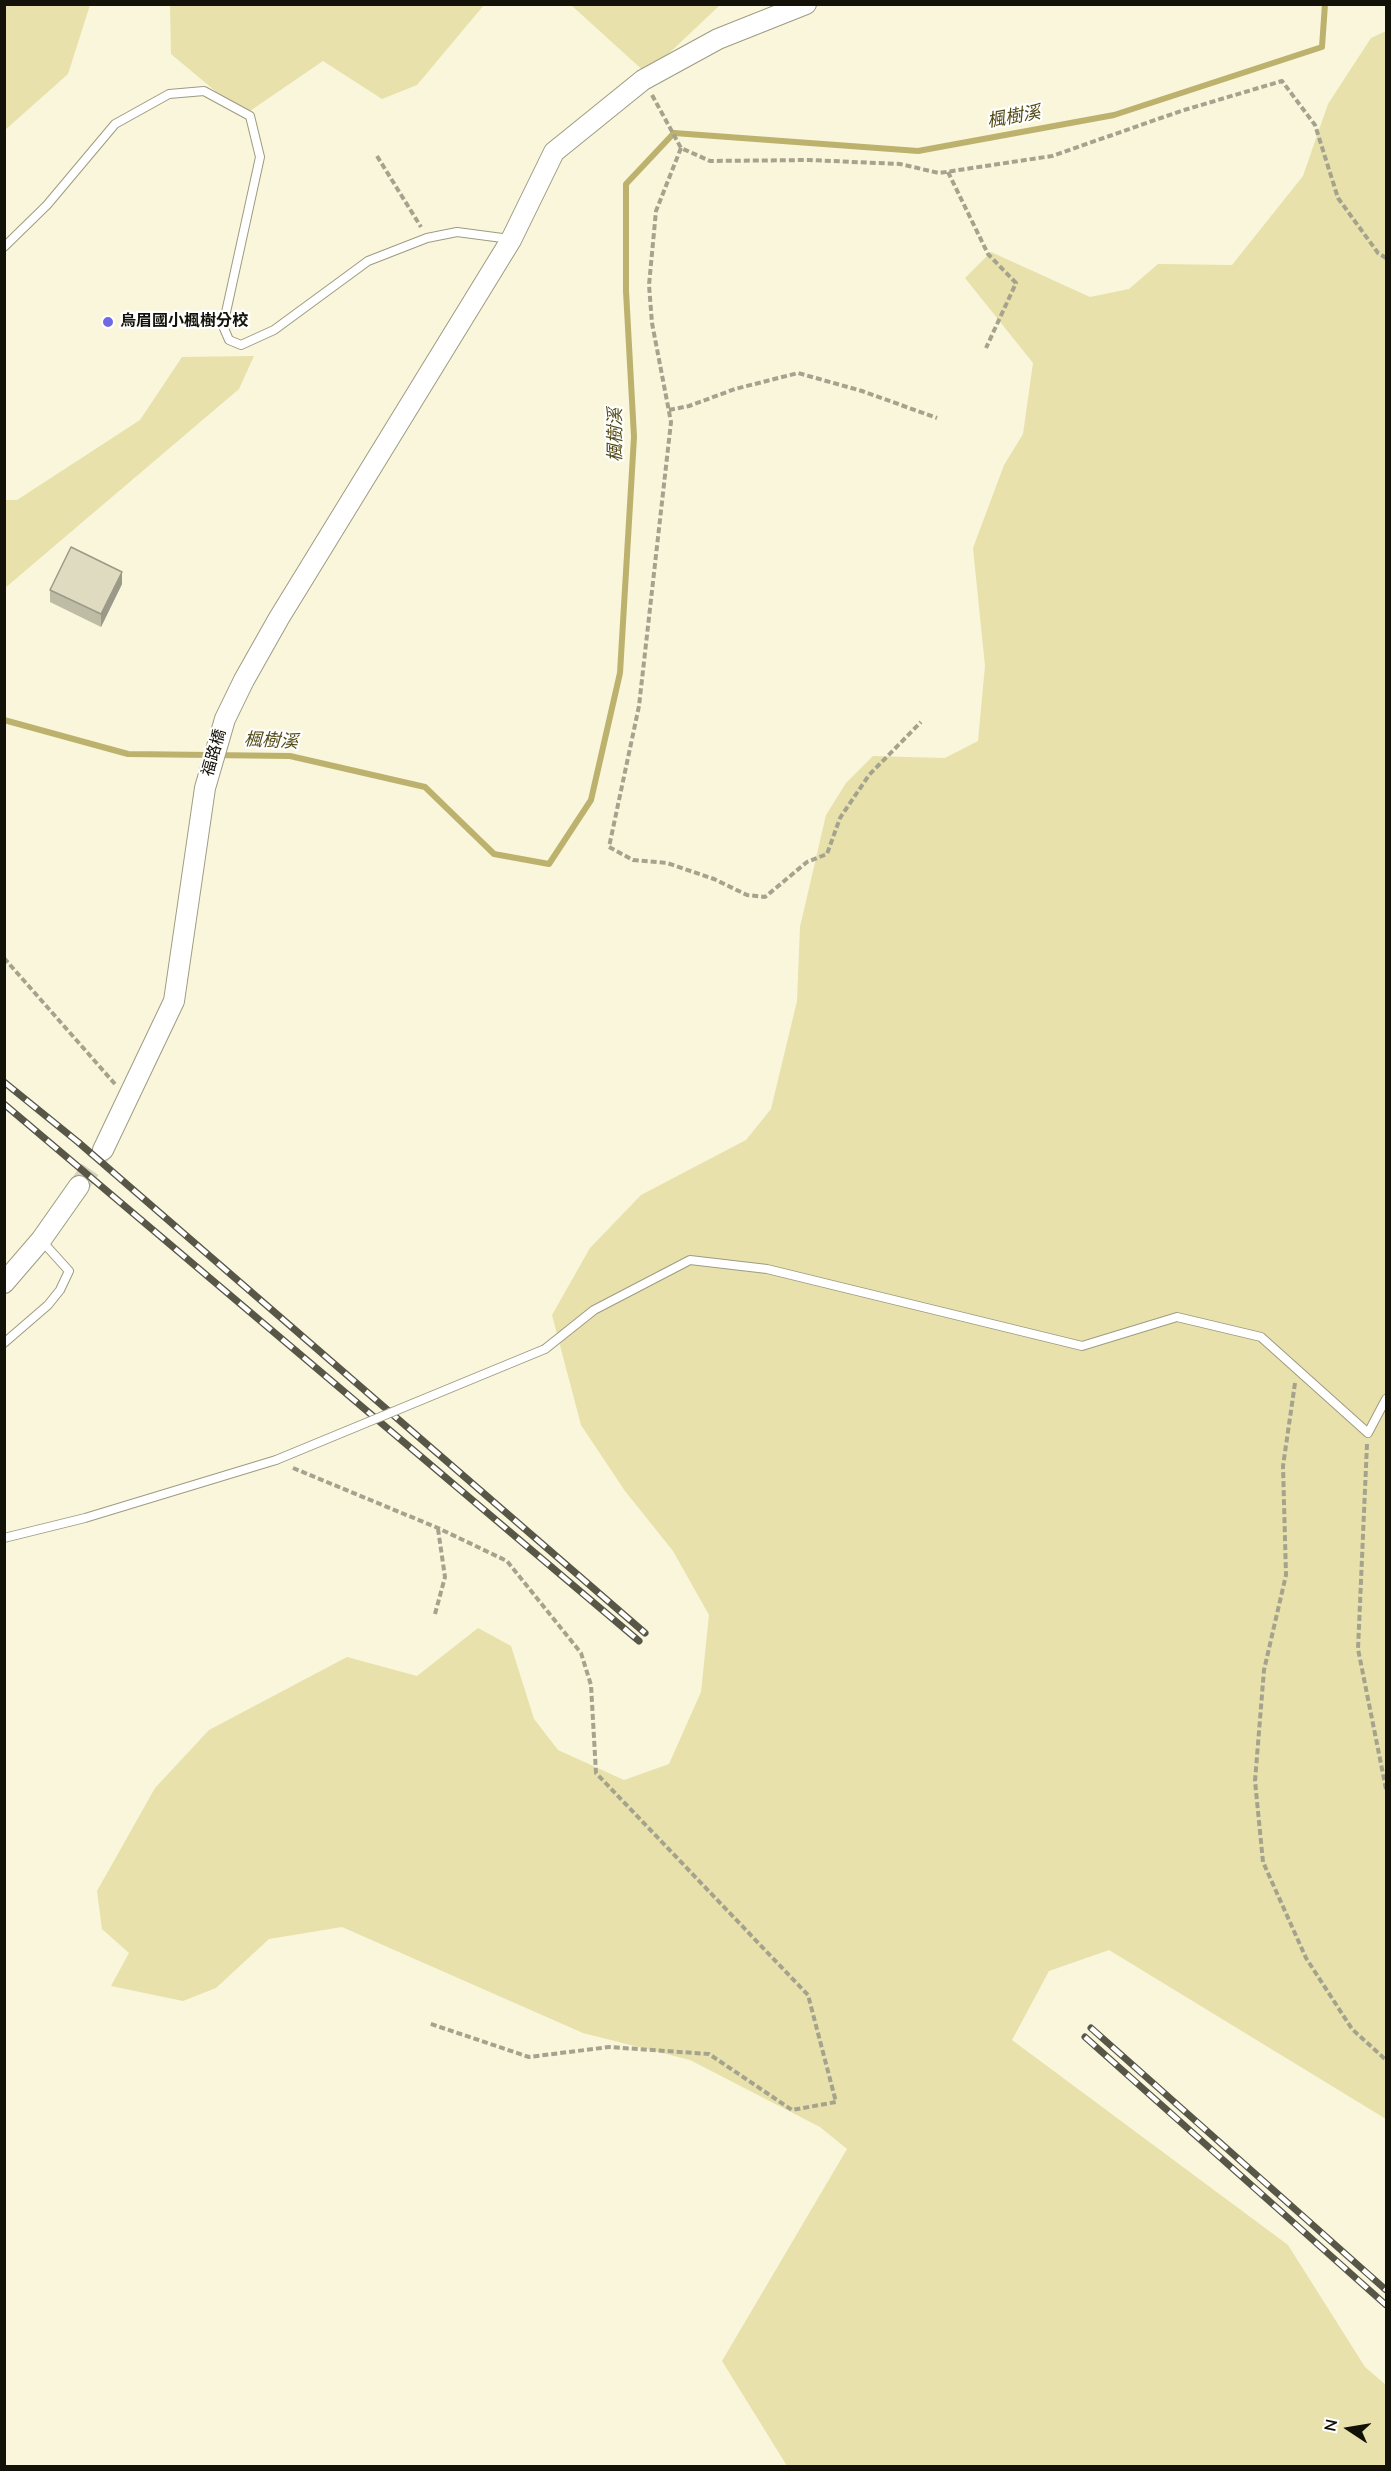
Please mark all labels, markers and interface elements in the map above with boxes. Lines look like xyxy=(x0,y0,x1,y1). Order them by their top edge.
water label: 楓樹溪 xyxy=(986,103,1042,133)
place label: 烏眉國小楓樹分校 xyxy=(120,312,248,332)
marker: 烏眉國小楓樹分校 xyxy=(101,315,115,329)
water label: 楓樹溪 xyxy=(606,408,628,462)
street label: 福路橋 xyxy=(199,727,231,779)
water label: 楓樹溪 xyxy=(243,730,299,754)
north arrow xyxy=(1319,2399,1379,2459)
text: N xyxy=(1319,2417,1343,2433)

